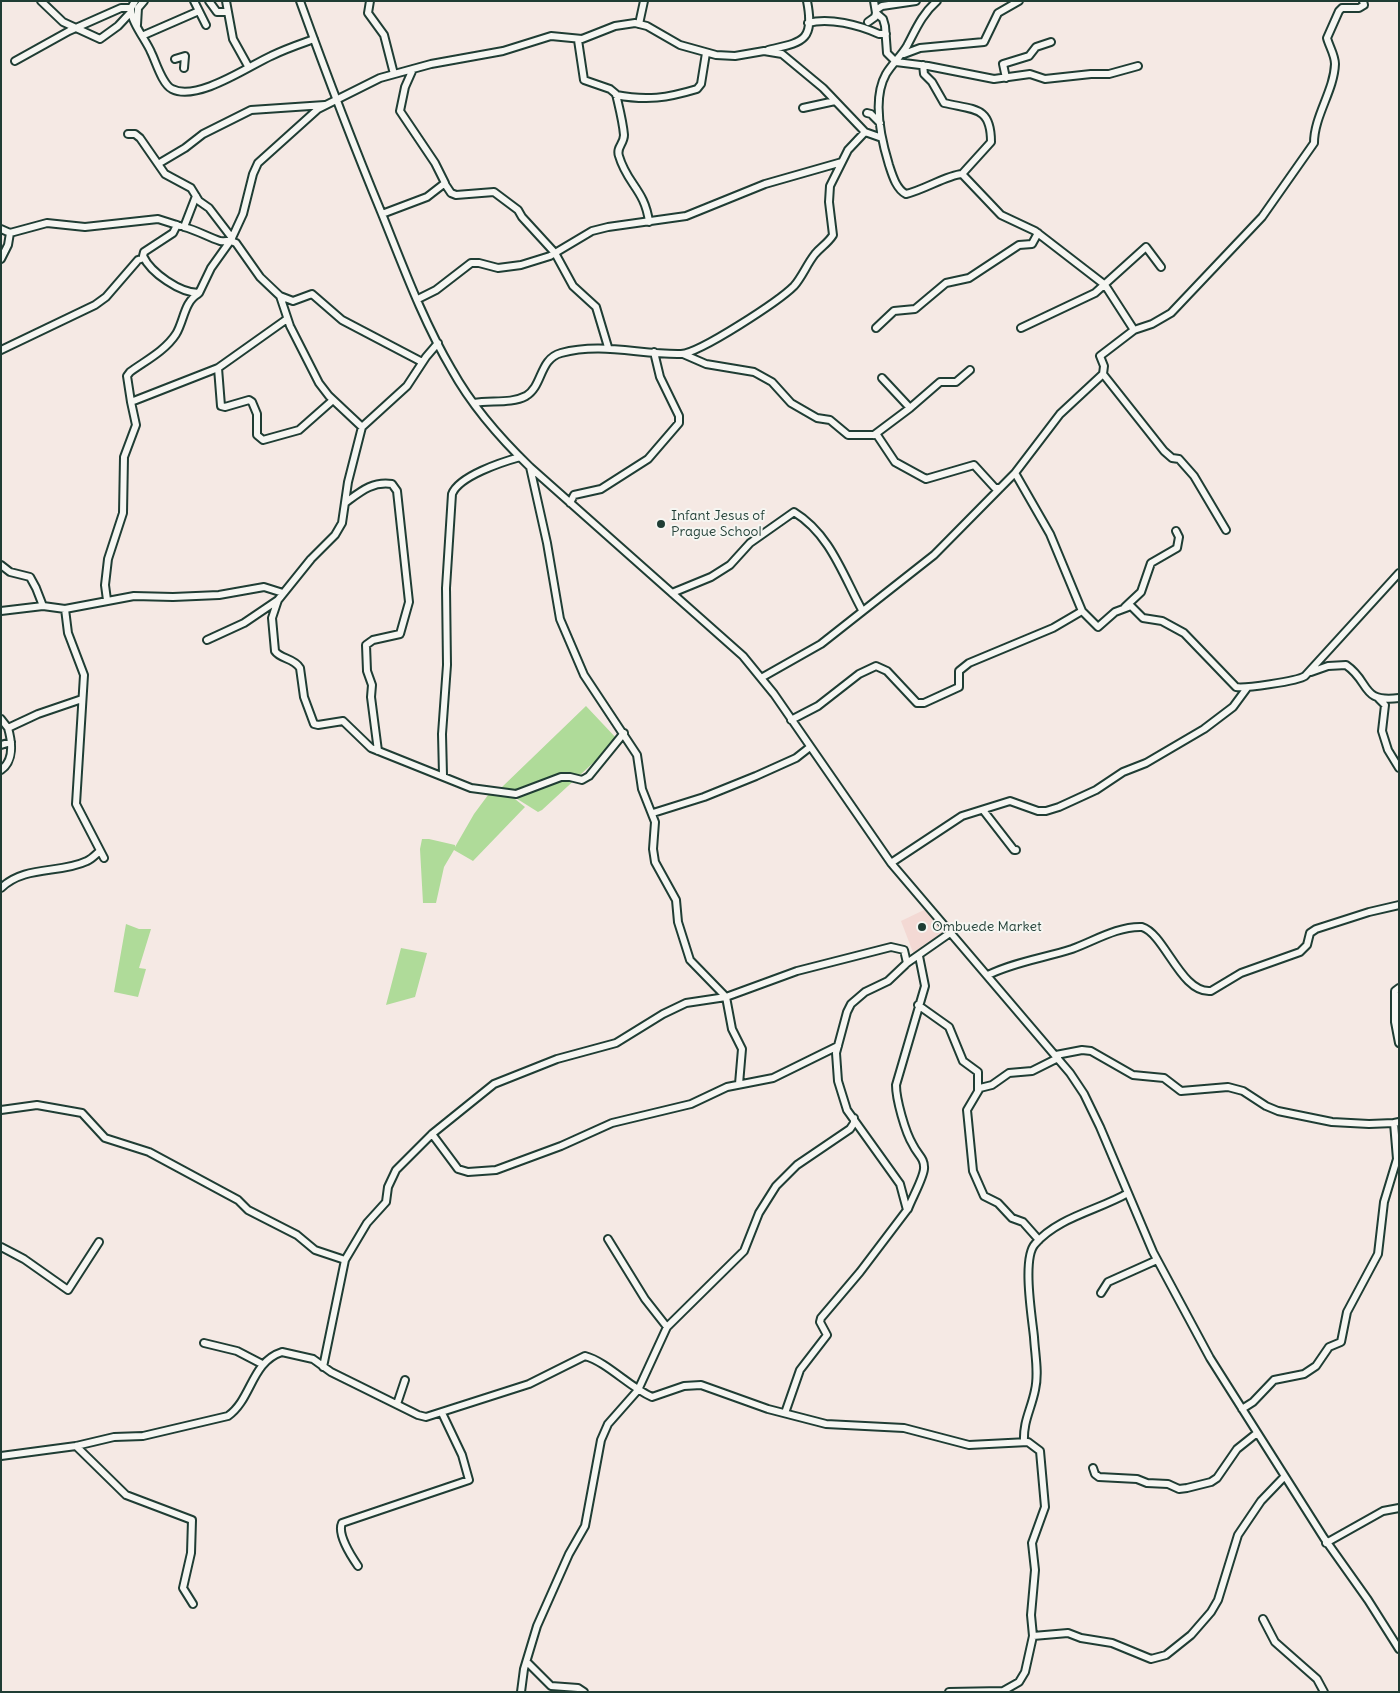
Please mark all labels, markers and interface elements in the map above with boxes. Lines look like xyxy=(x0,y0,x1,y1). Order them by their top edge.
place label: Infant Jesus of Prague School xyxy=(671,508,765,540)
marker: Infant Jesus of Prague School xyxy=(655,518,667,530)
place label: Ombuede Market xyxy=(932,919,1042,935)
marker: Ombuede Market xyxy=(916,921,928,933)

